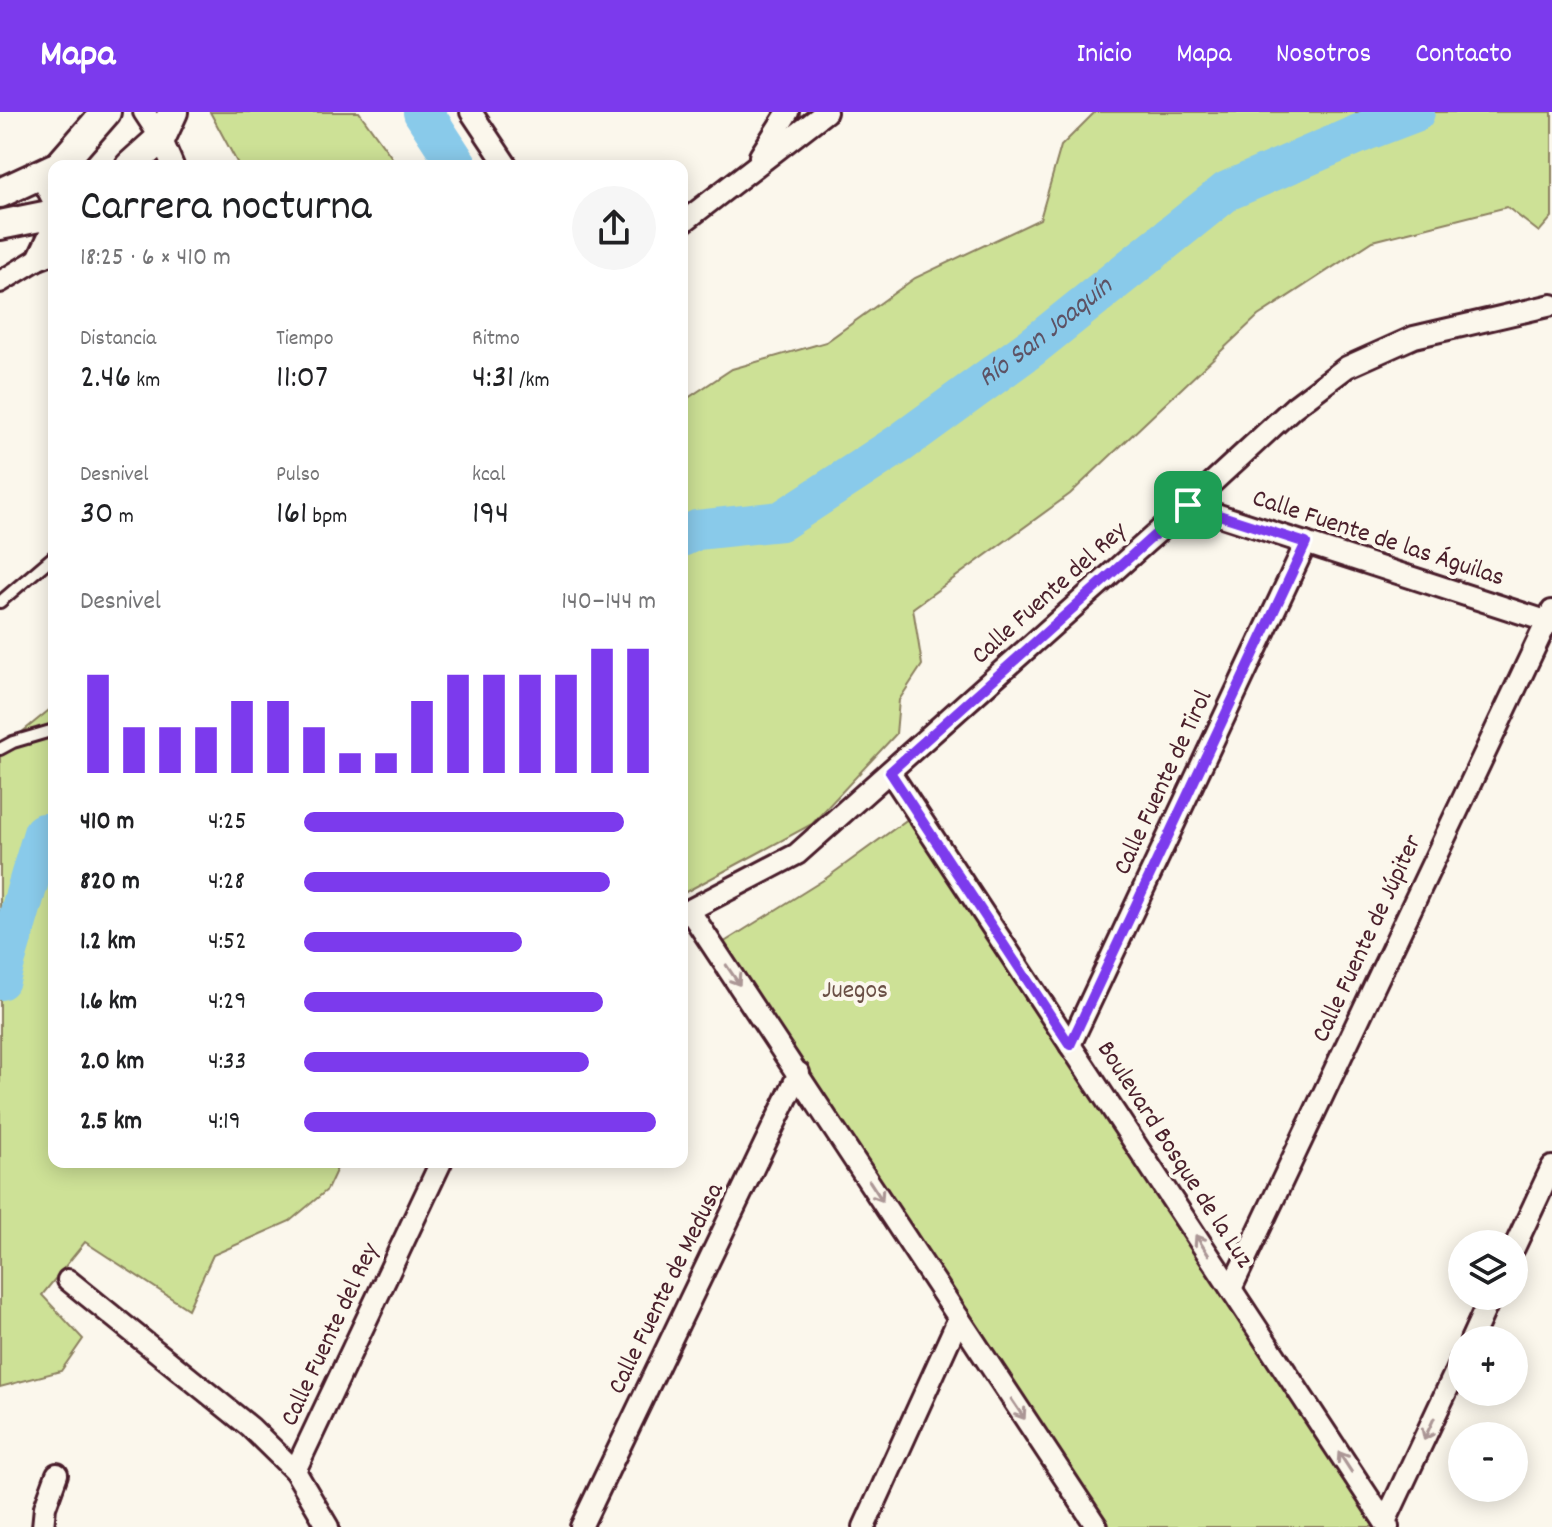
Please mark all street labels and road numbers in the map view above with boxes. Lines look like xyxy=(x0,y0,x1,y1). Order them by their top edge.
street label: Calle Fuente de las Águilas xyxy=(1247,481,1509,597)
street label: Calle Fuente del Rey xyxy=(964,514,1136,674)
street label: Calle Fuente de Tirol xyxy=(1105,684,1223,882)
street label: Calle Fuente de Júpiter xyxy=(1304,829,1433,1049)
street label: Boulevard Bosque de la Luz xyxy=(1087,1034,1262,1276)
street label: Calle Fuente de Medusa xyxy=(600,1176,735,1401)
street label: Calle Fuente del Rey xyxy=(272,1237,390,1433)

